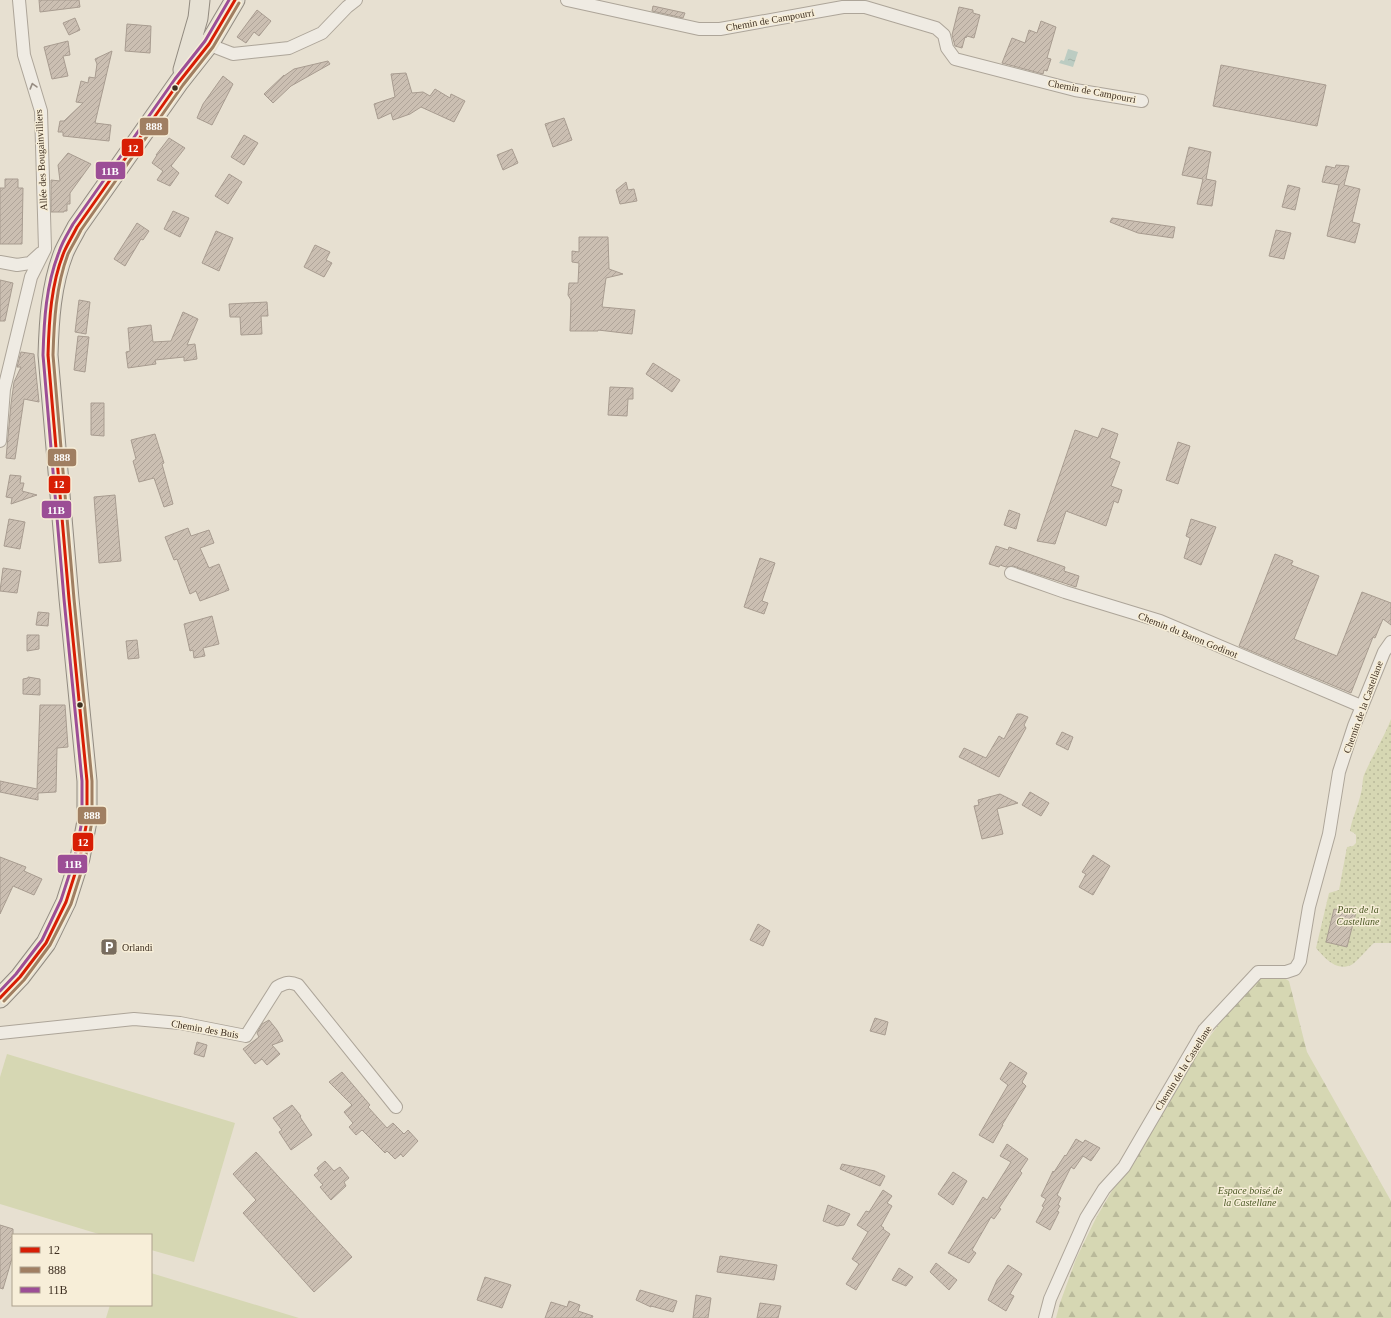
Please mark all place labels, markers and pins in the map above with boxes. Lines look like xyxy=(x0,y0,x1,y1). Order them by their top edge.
unlabelled marker xyxy=(170,83,180,93)
unlabelled marker xyxy=(75,700,85,710)
parking icon: Orlandi xyxy=(99,937,119,957)
place label: Orlandi xyxy=(122,942,153,953)

